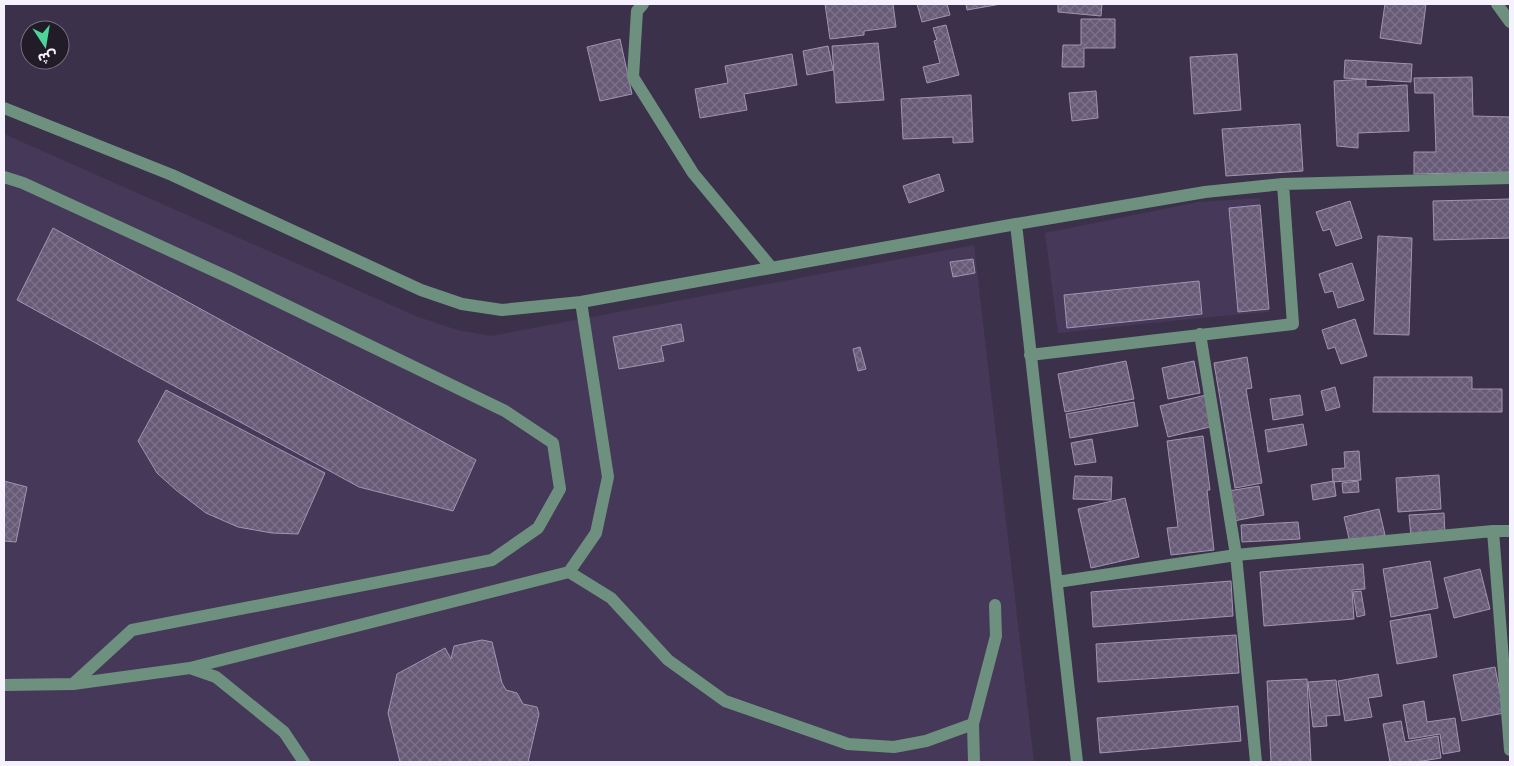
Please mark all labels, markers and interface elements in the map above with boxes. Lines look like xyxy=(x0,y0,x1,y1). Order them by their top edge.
north arrow xyxy=(20,20,70,70)
text: ش xyxy=(36,46,59,67)

